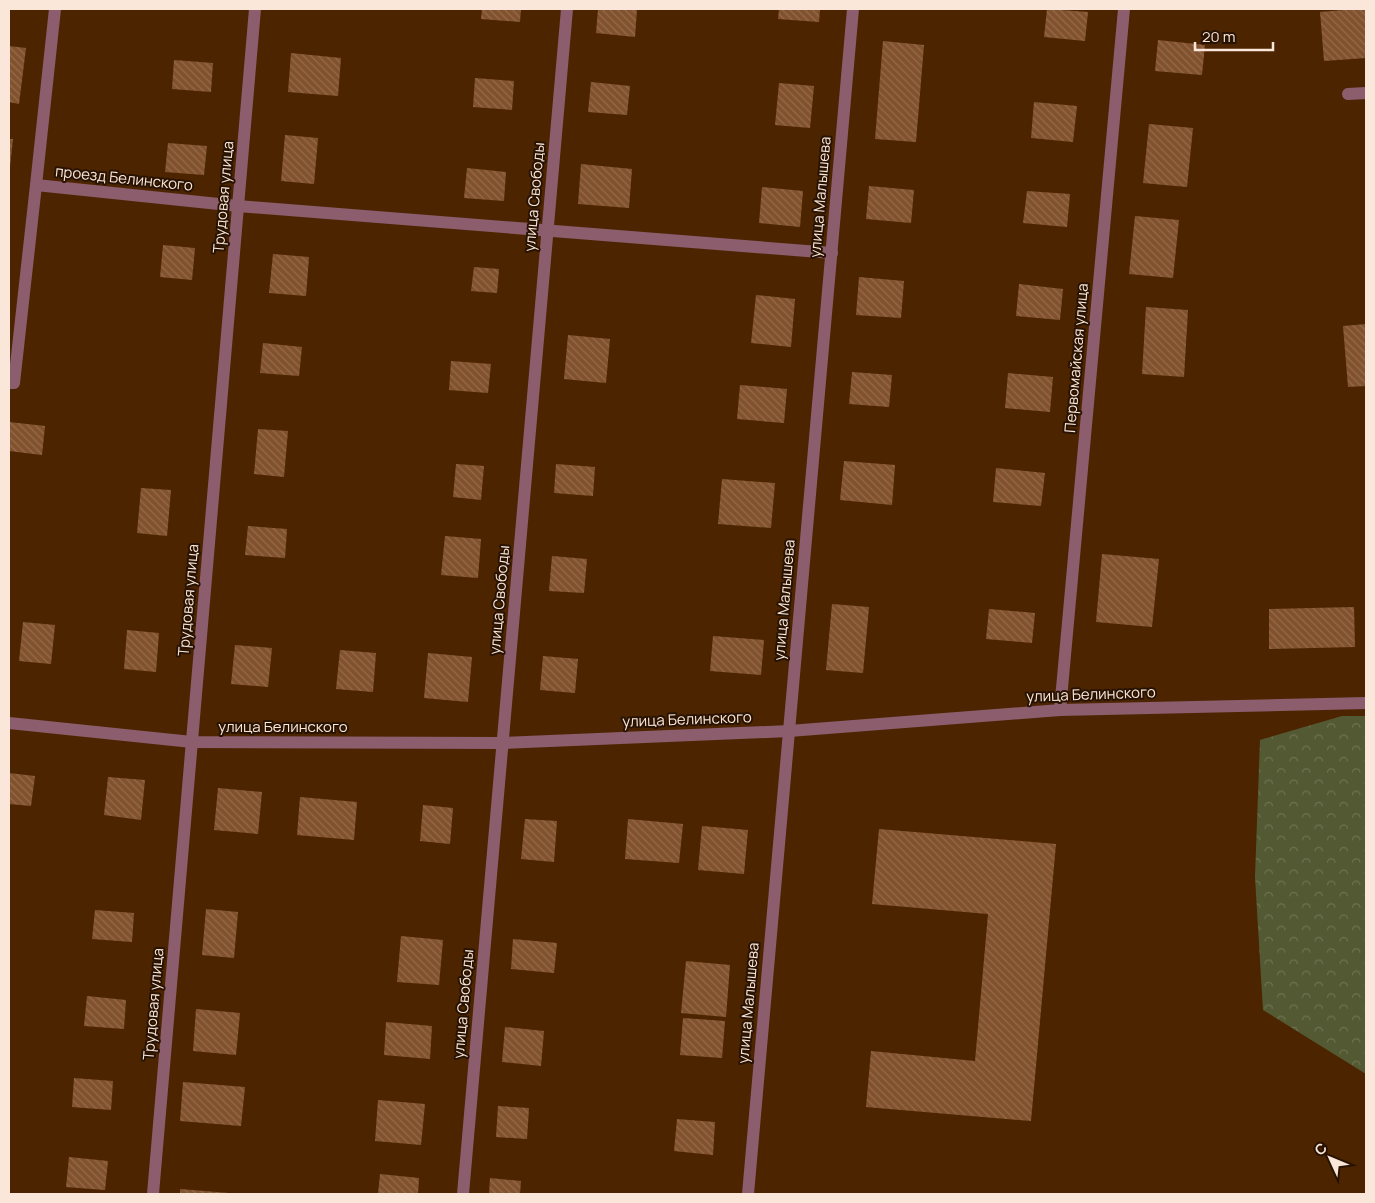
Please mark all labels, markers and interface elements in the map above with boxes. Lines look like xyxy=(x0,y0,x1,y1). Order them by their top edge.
scale bar xyxy=(1195,20,1272,52)
text: 20 m xyxy=(1202,26,1235,47)
street label: улица Малышева xyxy=(804,136,836,258)
street label: Трудовая улица xyxy=(208,140,238,254)
street label: улица Свободы xyxy=(519,141,549,253)
street label: проезд Белинского xyxy=(54,160,194,196)
street label: Первомайская улица xyxy=(1059,282,1093,434)
street label: улица Малышева xyxy=(768,539,800,661)
street label: Трудовая улица xyxy=(173,543,203,657)
street label: улица Свободы xyxy=(484,544,514,656)
street label: улица Белинского xyxy=(1026,681,1156,707)
street label: улица Белинского xyxy=(622,706,752,732)
street label: улица Белинского xyxy=(218,716,348,737)
street label: улица Малышева xyxy=(732,942,764,1064)
street label: Трудовая улица xyxy=(138,947,168,1061)
street label: улица Свободы xyxy=(448,948,478,1060)
north arrow xyxy=(1305,1133,1355,1183)
text: С xyxy=(1310,1138,1331,1159)

